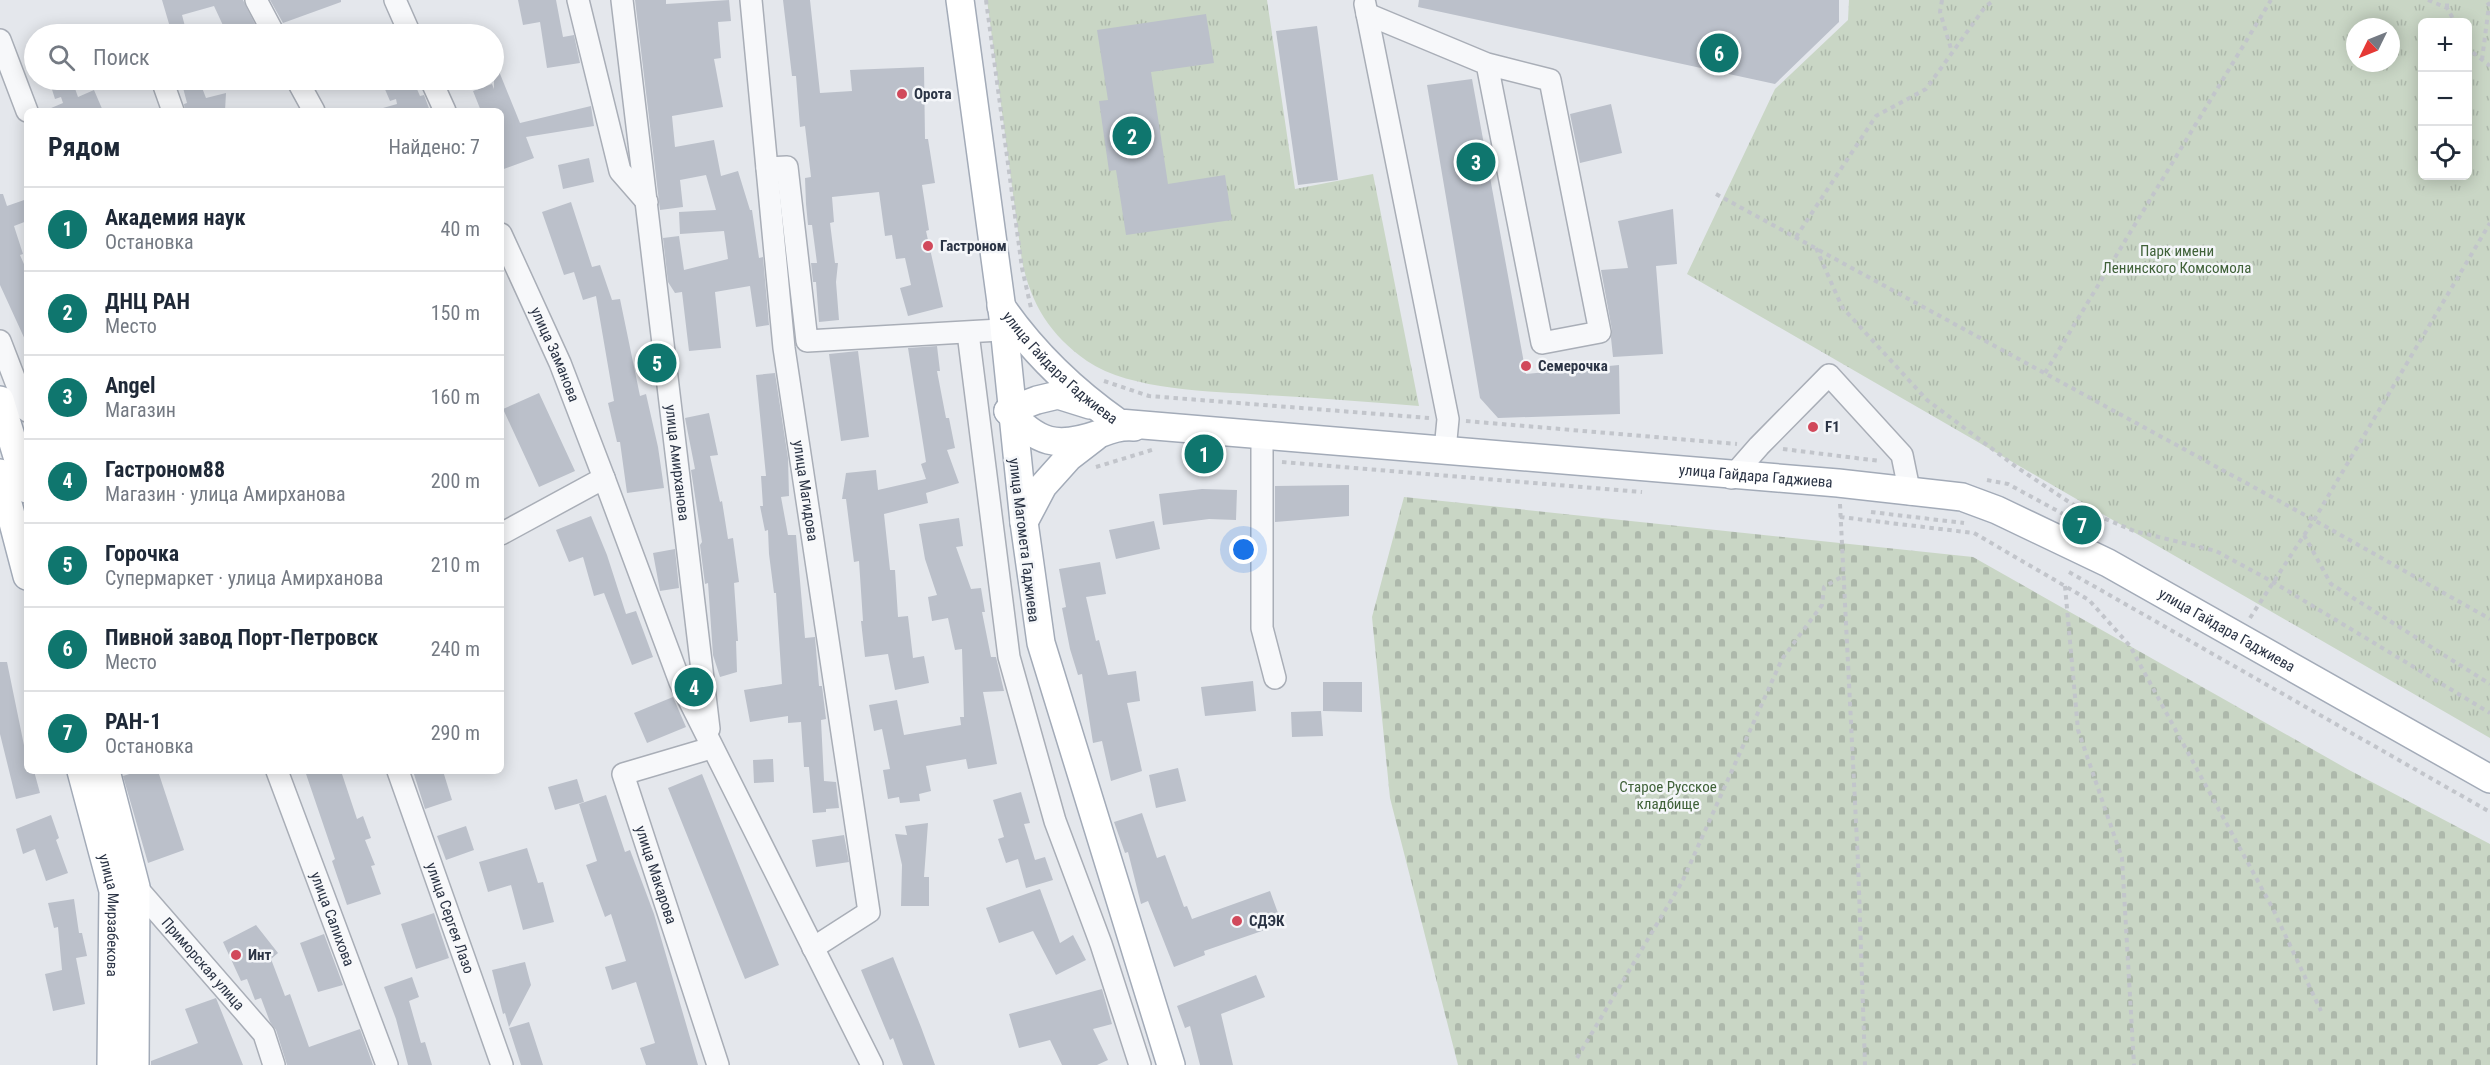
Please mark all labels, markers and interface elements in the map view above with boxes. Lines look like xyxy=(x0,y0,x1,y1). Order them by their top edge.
north arrow xyxy=(2346,18,2400,72)
map controls xyxy=(2418,18,2472,180)
button: + xyxy=(2418,18,2472,72)
search box xyxy=(24,24,504,90)
pin: 6 xyxy=(1700,31,1738,76)
icon: search xyxy=(45,41,78,74)
text: Поиск xyxy=(93,45,150,70)
button: − xyxy=(2418,72,2472,126)
place label: Орота xyxy=(914,85,951,103)
marker: Орота xyxy=(895,87,909,101)
pin: 2 xyxy=(1112,114,1152,158)
button: locate xyxy=(2418,126,2472,180)
text: Рядом xyxy=(48,132,120,162)
text: Найдено: 7 xyxy=(388,135,480,159)
pin: 3 xyxy=(1456,140,1496,184)
text: Академия наук xyxy=(105,205,246,230)
text: 1 xyxy=(62,217,73,241)
text: 40 m xyxy=(441,217,480,241)
text: Остановка xyxy=(105,230,194,254)
place label: Гастроном xyxy=(940,237,1007,255)
marker: Гастроном xyxy=(921,239,935,253)
park label: Парк имени Ленинского Комсомола xyxy=(2103,242,2251,277)
text: ДНЦ РАН xyxy=(105,289,190,314)
text: 2 xyxy=(62,301,73,325)
text: 150 m xyxy=(431,301,480,325)
street label: улица Заманова xyxy=(527,304,583,404)
street label: улица Гайдара Гаджиева xyxy=(999,308,1121,428)
text: Место xyxy=(105,314,157,338)
pin: 5 xyxy=(638,340,676,386)
place label: Семерочка xyxy=(1538,357,1608,375)
marker: Семерочка xyxy=(1519,359,1533,373)
text: Angel xyxy=(105,373,156,398)
text: 3 xyxy=(62,385,73,409)
text: 160 m xyxy=(431,385,480,409)
text: Магазин xyxy=(105,398,176,422)
street label: улица Амирханова xyxy=(661,404,693,522)
place label: F1 xyxy=(1825,418,1840,436)
marker: F1 xyxy=(1806,420,1820,434)
pin: 1 xyxy=(1184,432,1224,476)
street label: улица Магидова xyxy=(789,439,822,543)
text: Гастроном88 xyxy=(105,457,225,482)
street label: улица Магомета Гаджиева xyxy=(1005,457,1043,623)
street label: улица Гайдара Гаджиева xyxy=(1678,461,1833,492)
text: 4 xyxy=(62,469,73,493)
text: 200 m xyxy=(431,469,480,493)
text: Магазин · улица Амирханова xyxy=(105,482,346,506)
pin: 7 xyxy=(2062,502,2102,548)
your location xyxy=(1229,535,1258,564)
text: Горочка xyxy=(105,541,179,566)
text: 5 xyxy=(62,553,73,577)
text: 210 m xyxy=(431,553,480,577)
text: Супермаркет · улица Амирханова xyxy=(105,566,383,590)
street label: улица Гайдара Гаджиева xyxy=(2155,584,2298,676)
text: Пивной завод Порт-Петровск xyxy=(105,625,378,650)
text: 6 xyxy=(62,637,73,661)
text: 240 m xyxy=(431,637,480,661)
text: Место xyxy=(105,650,157,674)
pin: 4 xyxy=(674,664,714,710)
text: РАН-1 xyxy=(105,709,161,734)
text: 7 xyxy=(62,721,73,745)
text: 290 m xyxy=(431,721,480,745)
text: Остановка xyxy=(105,734,194,758)
park label: Старое Русское кладбище xyxy=(1619,778,1717,813)
street label: улица Макарова xyxy=(632,824,680,926)
street label: улица Мирзабекова xyxy=(95,852,122,977)
street label: улица Сергея Лазо xyxy=(422,860,478,976)
street label: улица Салихова xyxy=(307,869,358,969)
place label: СДЭК xyxy=(1249,912,1285,930)
street label: Приморская улица xyxy=(158,914,248,1014)
marker: СДЭК xyxy=(1230,914,1244,928)
place label: Инт xyxy=(248,946,272,964)
marker: Инт xyxy=(229,948,243,962)

